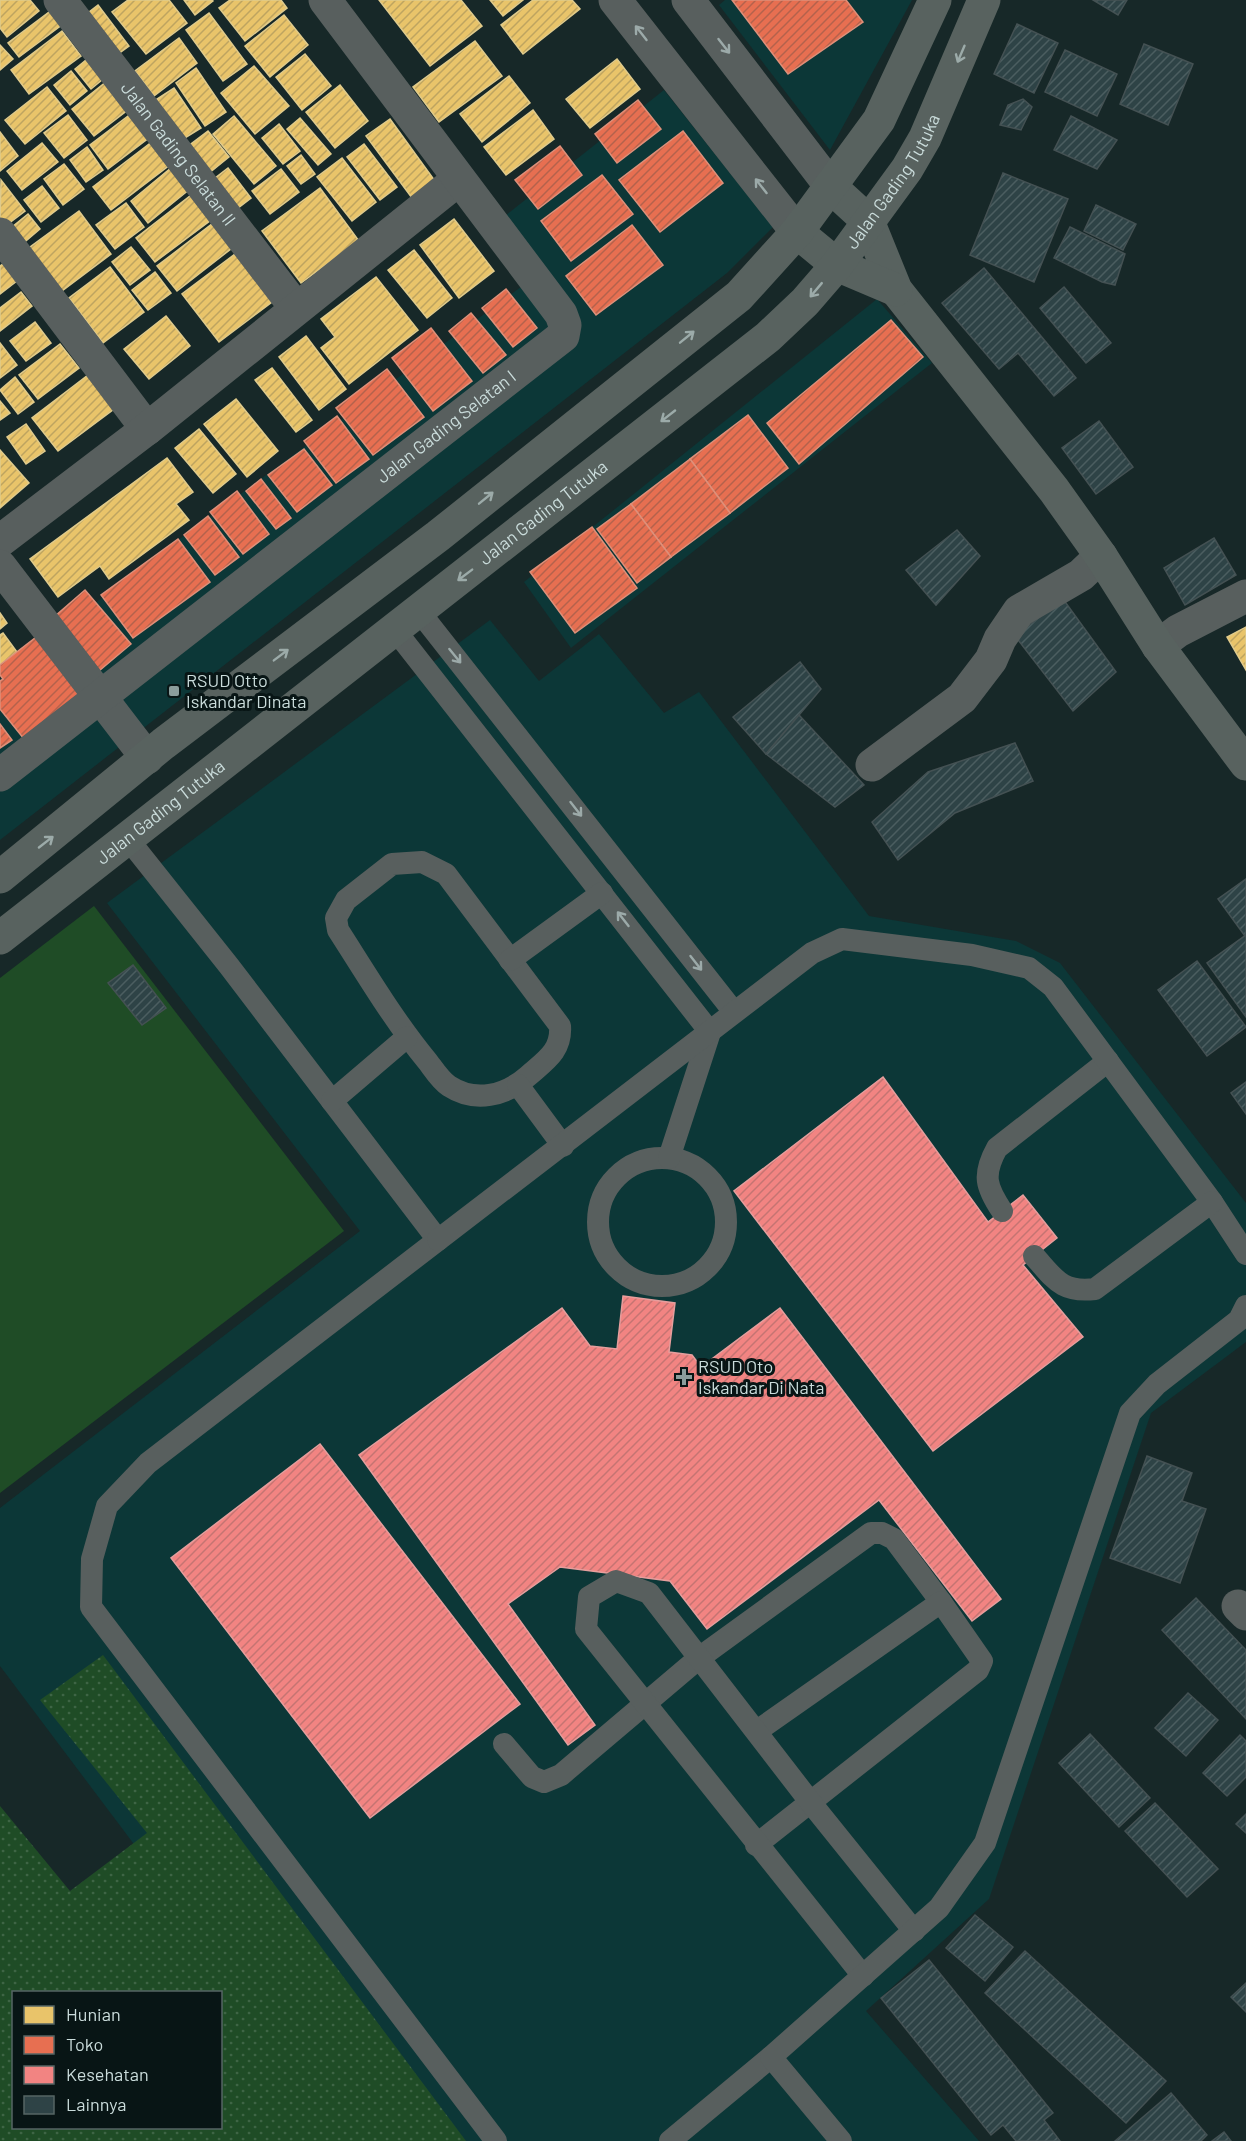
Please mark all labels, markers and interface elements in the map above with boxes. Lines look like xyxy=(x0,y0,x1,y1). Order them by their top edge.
one-way arrow xyxy=(634,25,647,41)
one-way arrow xyxy=(717,38,730,54)
one-way arrow xyxy=(955,44,966,63)
street label: Jalan Gading Selatan II xyxy=(117,77,241,230)
street label: Jalan Gading Tutuka xyxy=(840,110,944,253)
one-way arrow xyxy=(755,178,768,194)
one-way arrow xyxy=(809,282,823,297)
one-way arrow xyxy=(679,331,695,344)
street label: Jalan Gading Selatan I xyxy=(372,365,520,487)
one-way arrow xyxy=(660,410,676,423)
street label: Jalan Gading Tutuka xyxy=(474,455,611,569)
one-way arrow xyxy=(477,491,493,504)
one-way arrow xyxy=(457,569,473,582)
one-way arrow xyxy=(448,648,462,663)
one-way arrow xyxy=(273,649,289,662)
place label: RSUD Otto Iskandar Dinata xyxy=(186,669,306,712)
marker: RSUD Otto Iskandar Dinata xyxy=(167,684,181,698)
street label: Jalan Gading Tutuka xyxy=(91,754,229,869)
one-way arrow xyxy=(569,801,582,817)
one-way arrow xyxy=(38,835,54,848)
one-way arrow xyxy=(617,911,630,927)
one-way arrow xyxy=(689,955,702,971)
place label: RSUD Oto Iskandar Di Nata xyxy=(698,1355,825,1398)
marker: RSUD Oto Iskandar Di Nata xyxy=(675,1368,693,1386)
legend xyxy=(12,1991,222,2129)
text: Hunian xyxy=(66,2003,121,2025)
text: Toko xyxy=(66,2033,103,2055)
text: Kesehatan xyxy=(66,2063,149,2085)
text: Lainnya xyxy=(66,2093,127,2115)

